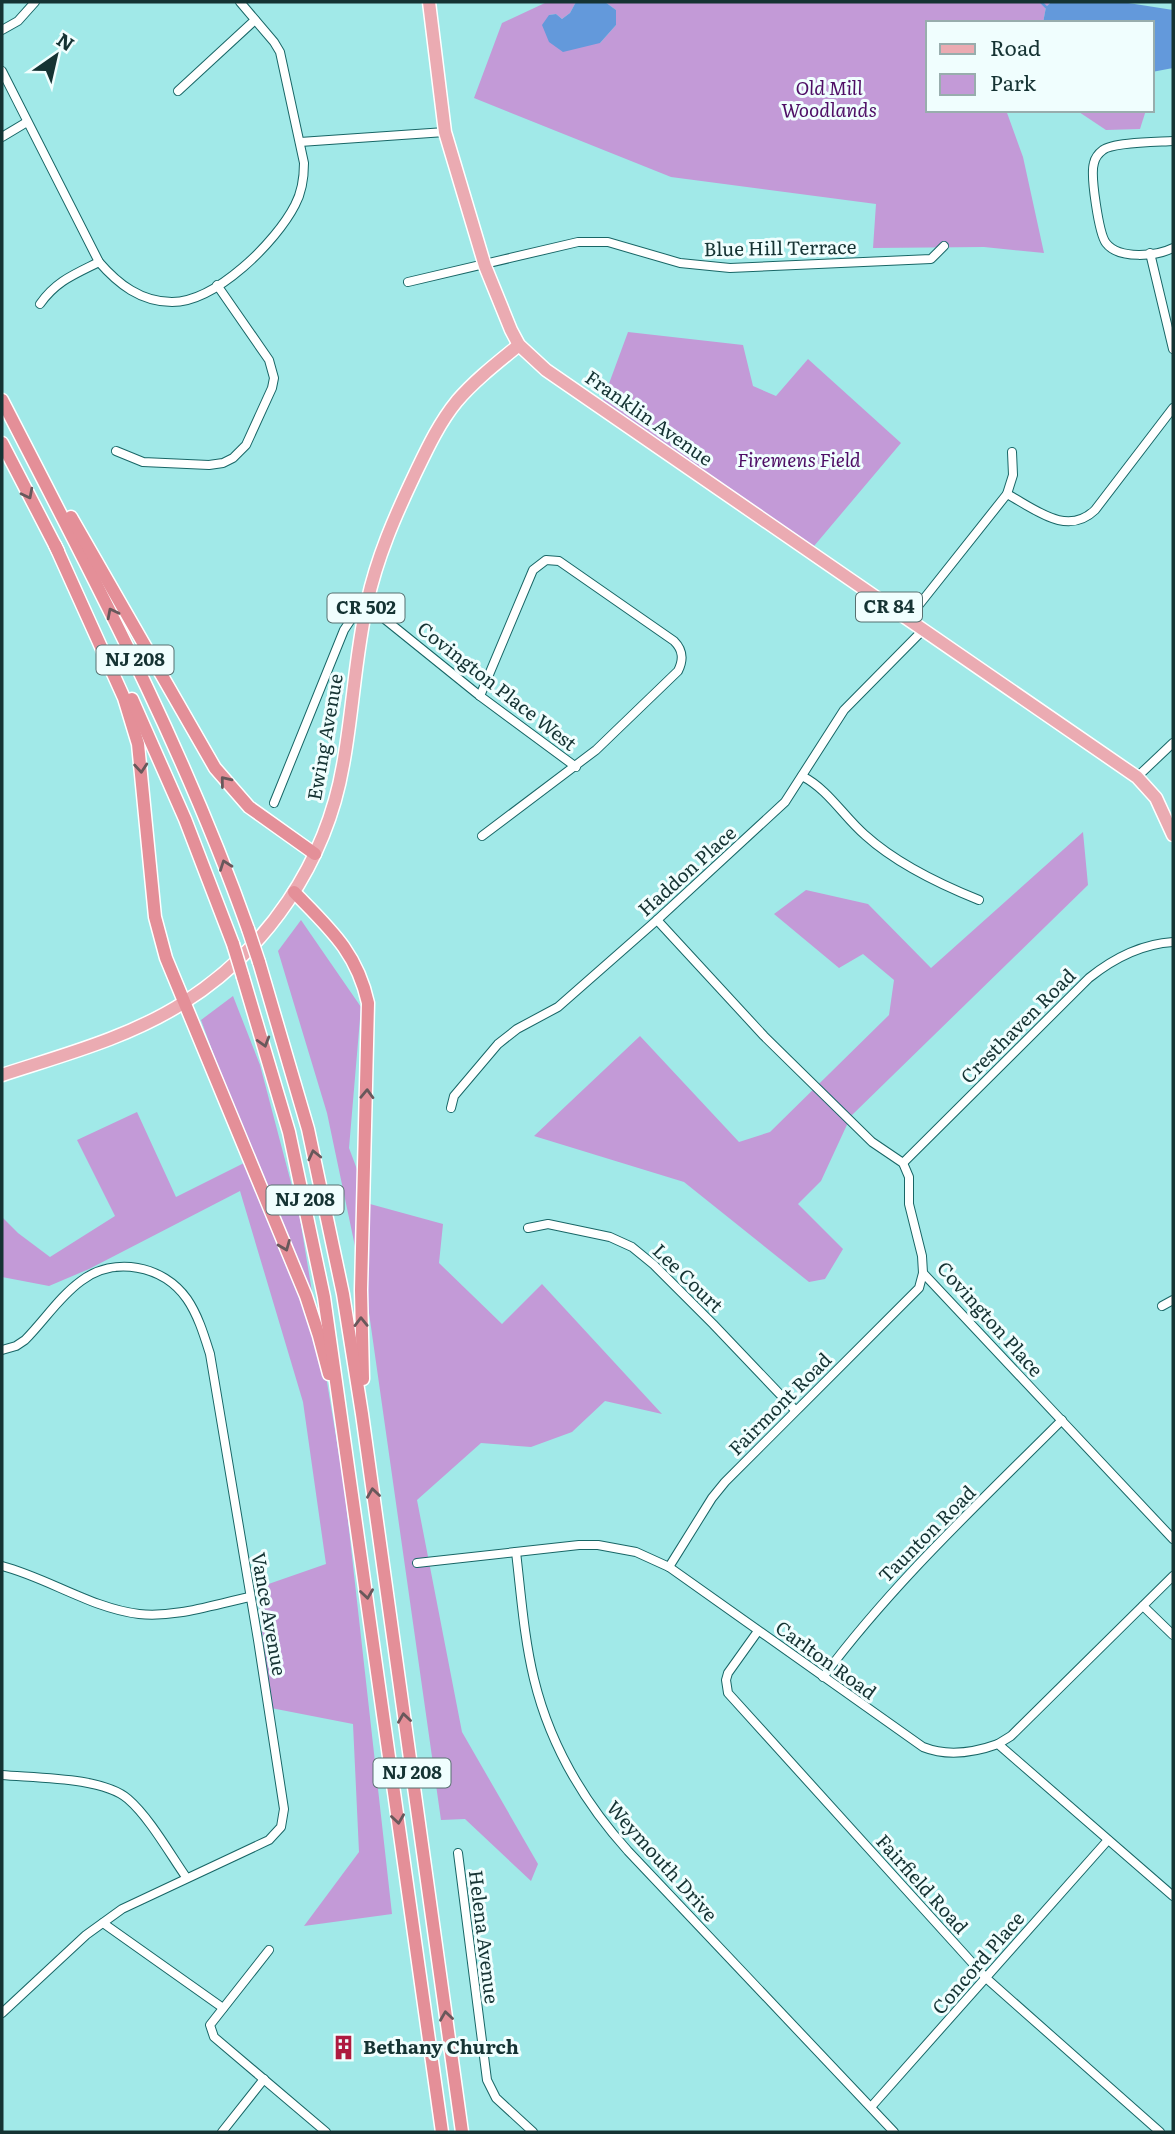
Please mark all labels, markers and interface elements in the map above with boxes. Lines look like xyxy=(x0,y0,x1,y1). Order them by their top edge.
north arrow xyxy=(21,21,91,91)
legend xyxy=(926,21,1154,112)
text: N xyxy=(52,25,81,57)
text: Road xyxy=(990,31,1041,62)
text: Park xyxy=(990,66,1036,97)
park label: Old Mill Woodlands xyxy=(781,73,877,123)
street label: Blue Hill Terrace xyxy=(703,232,857,262)
street label: Franklin Avenue xyxy=(580,363,719,472)
park label: Firemens Field xyxy=(737,445,861,473)
one-way arrow xyxy=(20,487,34,499)
road number: CR 84 xyxy=(856,592,922,622)
road number: CR 502 xyxy=(328,594,404,622)
one-way arrow xyxy=(106,608,120,620)
street label: Covington Place West xyxy=(412,614,583,757)
road number: NJ 208 xyxy=(96,646,174,674)
street label: Ewing Avenue xyxy=(299,671,349,802)
one-way arrow xyxy=(133,763,148,774)
one-way arrow xyxy=(220,776,233,788)
street label: Haddon Place xyxy=(631,818,742,922)
one-way arrow xyxy=(219,860,233,872)
street label: Cresthaven Road xyxy=(953,961,1081,1089)
one-way arrow xyxy=(255,1035,270,1047)
one-way arrow xyxy=(359,1088,375,1099)
one-way arrow xyxy=(308,1149,322,1161)
road number: NJ 208 xyxy=(266,1185,344,1214)
street label: Lee Court xyxy=(647,1236,731,1318)
one-way arrow xyxy=(277,1240,291,1252)
street label: Covington Place xyxy=(931,1254,1050,1382)
one-way arrow xyxy=(354,1316,369,1327)
street label: Fairmont Road xyxy=(722,1345,837,1461)
street label: Taunton Road xyxy=(871,1478,982,1588)
one-way arrow xyxy=(366,1487,381,1498)
street label: Vance Avenue xyxy=(245,1550,295,1678)
one-way arrow xyxy=(359,1588,374,1599)
street label: Carlton Road xyxy=(770,1613,883,1706)
one-way arrow xyxy=(397,1712,412,1724)
road number: NJ 208 xyxy=(374,1758,450,1788)
street label: Weymouth Drive xyxy=(601,1794,725,1927)
one-way arrow xyxy=(391,1813,406,1825)
street label: Fairfield Road xyxy=(870,1827,976,1940)
street label: Helena Avenue xyxy=(463,1868,507,2005)
street label: Concord Place xyxy=(925,1905,1030,2020)
one-way arrow xyxy=(439,2010,454,2022)
place label: Bethany Church xyxy=(363,2032,519,2060)
building icon: Bethany Church xyxy=(329,2033,357,2061)

